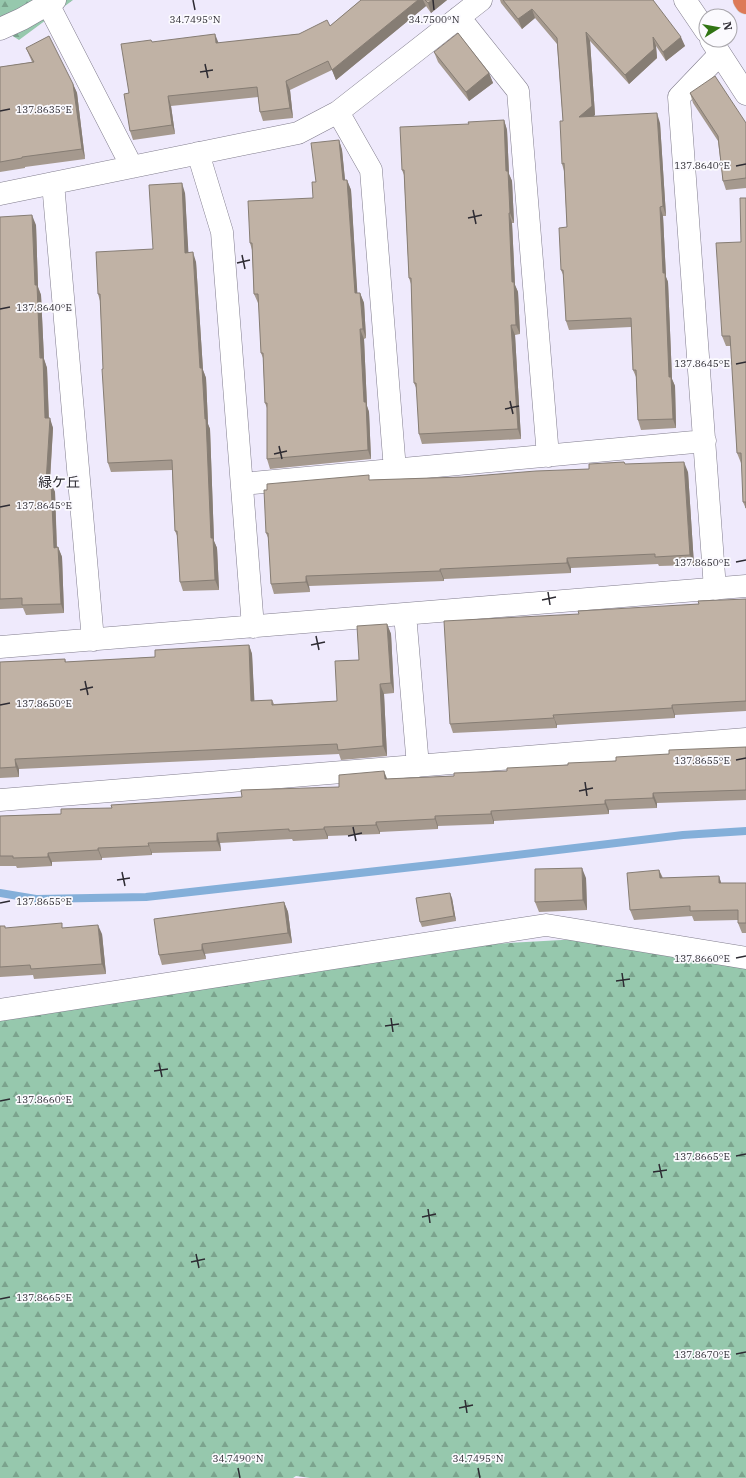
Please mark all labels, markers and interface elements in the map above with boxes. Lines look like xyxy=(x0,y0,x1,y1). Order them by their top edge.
north arrow xyxy=(698,8,738,48)
text: 34.7495°N xyxy=(169,13,221,26)
text: 34.7500°N xyxy=(408,13,460,26)
text: N xyxy=(720,20,736,32)
text: 137.8635°E xyxy=(16,103,72,116)
text: 137.8640°E xyxy=(674,159,730,172)
text: 137.8640°E xyxy=(16,301,72,314)
text: 137.8645°E xyxy=(674,357,730,370)
district label: 緑ケ丘 xyxy=(38,473,80,491)
text: 137.8645°E xyxy=(16,499,72,512)
text: 137.8650°E xyxy=(674,556,730,569)
text: 137.8650°E xyxy=(16,697,72,710)
text: 137.8655°E xyxy=(674,754,730,767)
text: 137.8655°E xyxy=(16,895,72,908)
text: 137.8660°E xyxy=(674,952,730,965)
text: 137.8660°E xyxy=(16,1093,72,1106)
text: 137.8665°E xyxy=(674,1150,730,1163)
text: 137.8665°E xyxy=(16,1291,72,1304)
text: 137.8670°E xyxy=(674,1348,730,1361)
text: 34.7490°N xyxy=(212,1452,264,1465)
text: 34.7495°N xyxy=(452,1452,504,1465)

